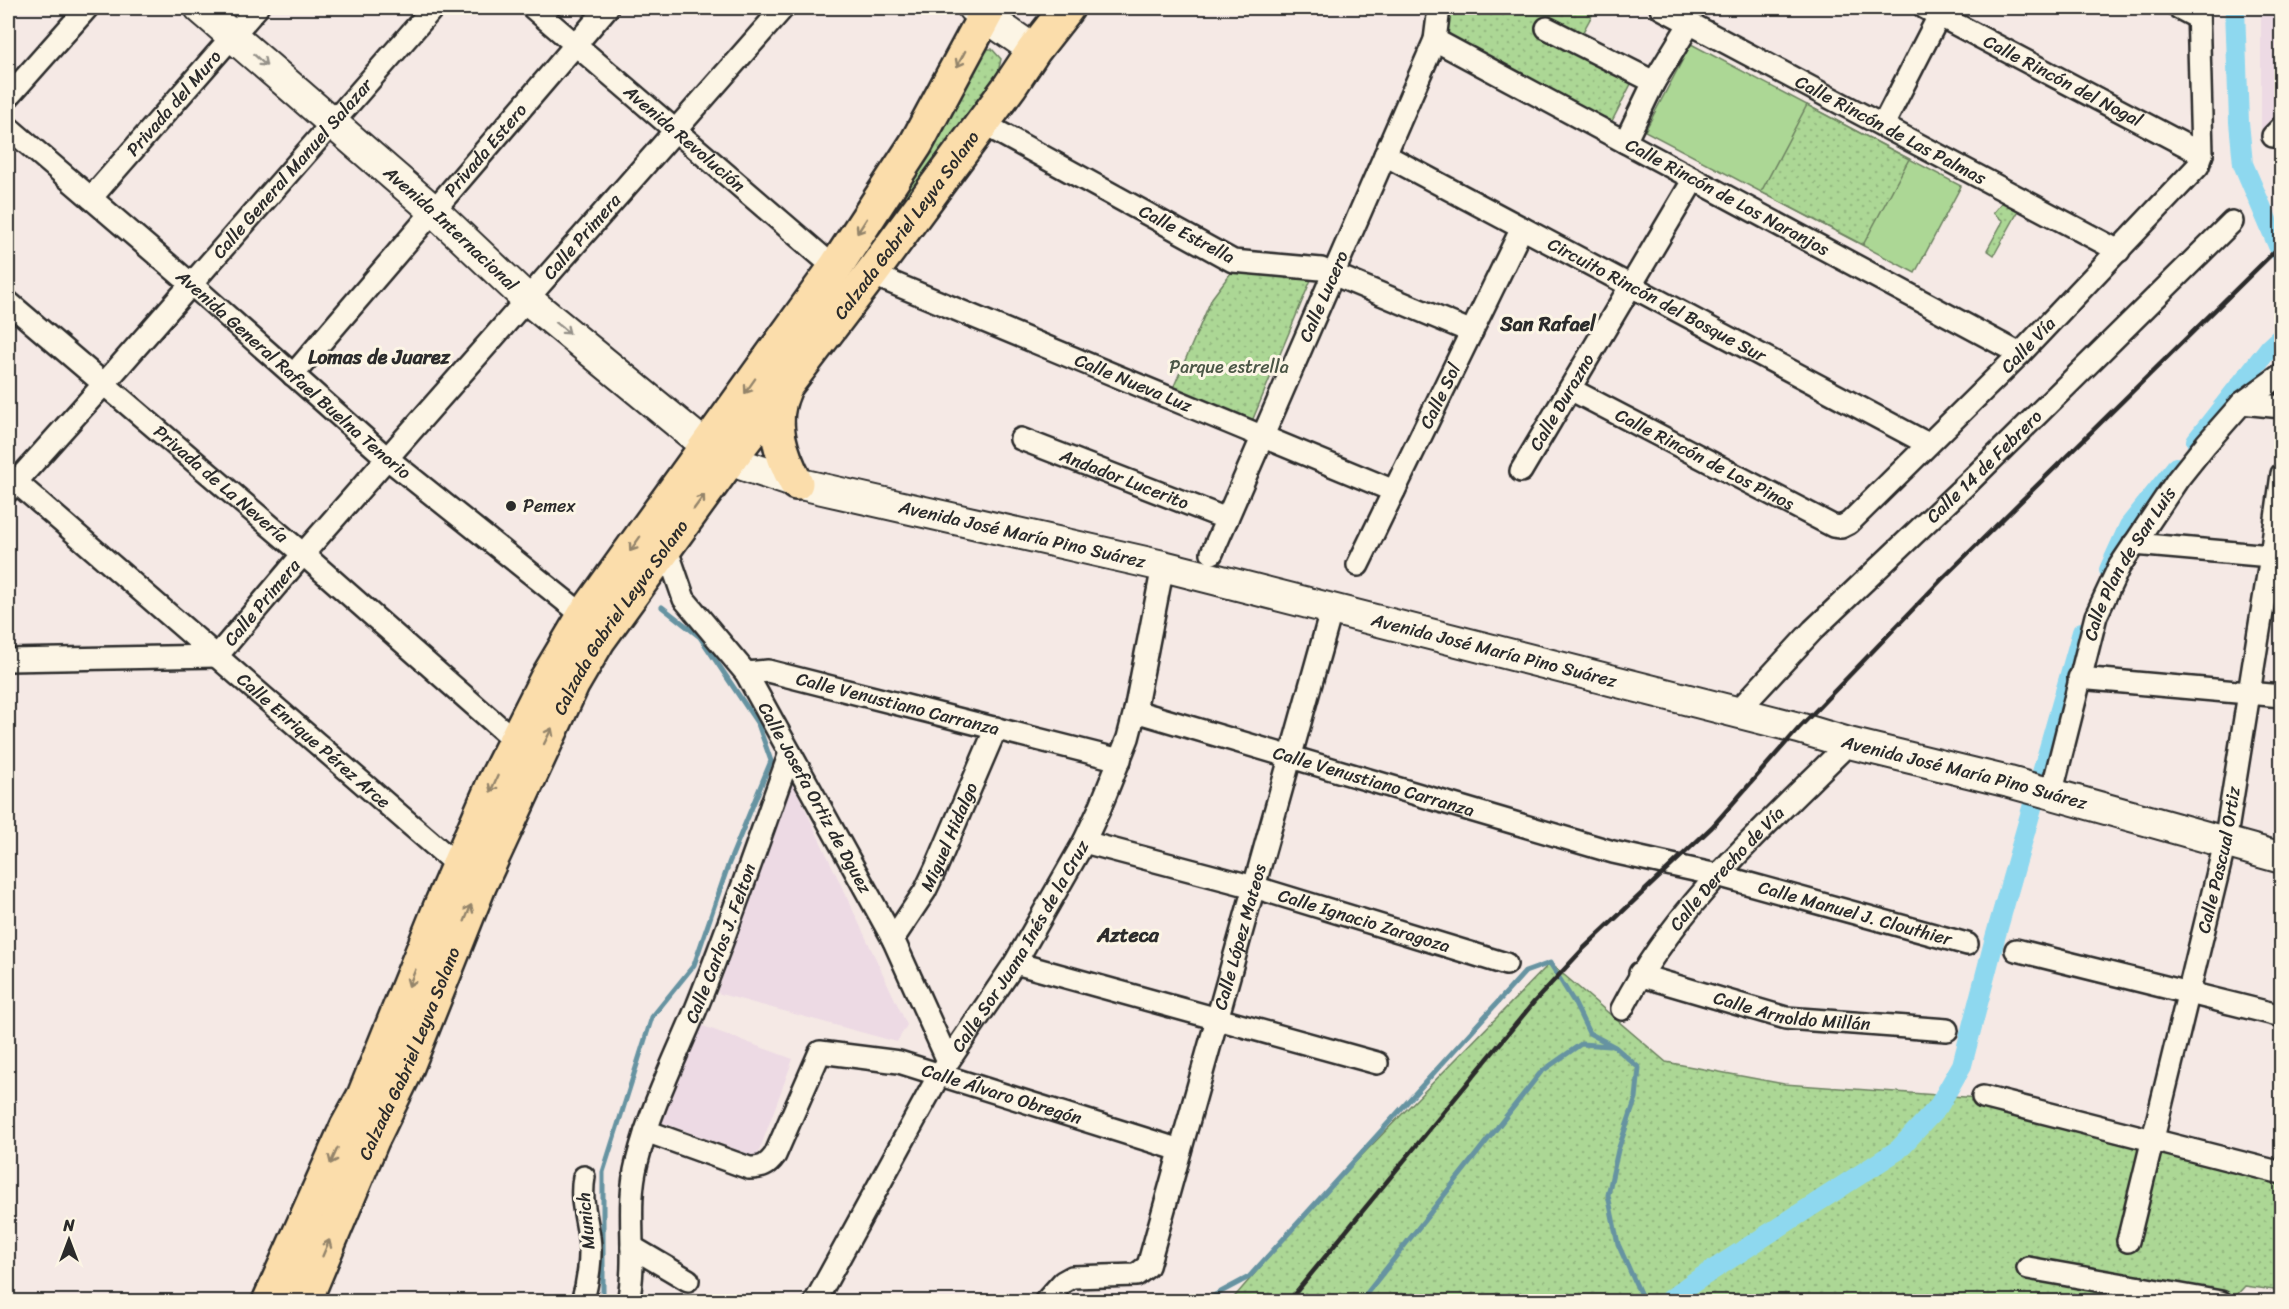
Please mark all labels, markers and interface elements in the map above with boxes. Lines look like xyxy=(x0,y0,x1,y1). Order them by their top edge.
street label: Calle Rincón del Nogal xyxy=(1978,25,2149,136)
street label: Privada del Muro xyxy=(118,42,230,164)
one-way arrow xyxy=(955,50,967,67)
one-way arrow xyxy=(252,53,267,67)
street label: Calle Rincón de Las Palmas xyxy=(1789,66,1993,194)
street label: Calle General Manuel Salazar xyxy=(204,70,382,266)
street label: Avenida Revolución xyxy=(616,76,753,201)
street label: Privada Estero xyxy=(436,96,535,205)
street label: Calzada Gabriel Leyva Solano xyxy=(825,124,988,327)
street label: Calle Rincón de Los Naranjos xyxy=(1620,129,1836,265)
street label: Avenida Internacional xyxy=(375,157,527,300)
street label: Calle Primera xyxy=(535,185,630,287)
street label: Calle Estrella xyxy=(1133,195,1241,273)
one-way arrow xyxy=(855,218,868,235)
street label: Circuito Rincón del Bosque Sur xyxy=(1542,228,1773,372)
street label: Calle Lucero xyxy=(1290,245,1358,347)
street label: Avenida General Rafael Buelna Tenorio xyxy=(168,261,418,488)
district label: San Rafael xyxy=(1499,307,1597,342)
street label: Calle Vía xyxy=(1993,309,2064,381)
one-way arrow xyxy=(555,321,570,335)
district label: Lomas de Juarez xyxy=(308,340,452,375)
street label: Calle Nueva Luz xyxy=(1070,344,1197,422)
street label: Calle Durazno xyxy=(1520,347,1603,457)
park label: Parque estrella xyxy=(1169,351,1289,383)
street label: Calle Sol xyxy=(1411,357,1470,434)
one-way arrow xyxy=(744,378,756,394)
street label: Calle Rincón de Los Pinos xyxy=(1609,399,1801,520)
street label: Calle 14 de Febrero xyxy=(1918,401,2050,531)
street label: Privada de La Nevería xyxy=(146,417,297,552)
street label: Andador Lucerito xyxy=(1054,439,1194,519)
street label: Calle Plan de San Luis xyxy=(2074,480,2185,644)
place label: Pemex xyxy=(523,490,576,522)
street label: Avenida José María Pino Suárez xyxy=(895,491,1149,578)
one-way arrow xyxy=(693,495,705,511)
marker: Pemex xyxy=(504,499,518,513)
street label: Calzada Gabriel Leyva Solano xyxy=(544,513,697,721)
one-way arrow xyxy=(629,535,641,552)
street label: Calle Primera xyxy=(215,551,309,654)
street label: Avenida José María Pino Suárez xyxy=(1367,604,1621,697)
street label: Calle Venustiano Carranza xyxy=(793,663,1003,745)
street label: Calle Enrique Pérez Arce xyxy=(229,664,398,817)
street label: Calle Josefa Ortiz de Dguez xyxy=(749,696,881,900)
street label: Avenida José María Pino Suárez xyxy=(1837,725,2091,819)
one-way arrow xyxy=(542,727,554,745)
street label: Calle Venustiano Carranza xyxy=(1269,737,1478,826)
one-way arrow xyxy=(488,775,499,793)
street label: Miguel Hidalgo xyxy=(911,777,987,897)
street label: Calle Pascual Ortiz xyxy=(2188,784,2250,937)
street label: Calle Derecho de Vía xyxy=(1661,798,1792,938)
street label: Calle Sor Juana Inés de la Cruz xyxy=(943,834,1098,1059)
street label: Calle Carlos J. Felton xyxy=(676,859,766,1028)
street label: Calle López Mateos xyxy=(1204,859,1276,1014)
street label: Calle Manuel J. Clouthier xyxy=(1755,871,1957,955)
street label: Calle Ignacio Zaragoza xyxy=(1274,879,1454,962)
one-way arrow xyxy=(463,905,474,923)
district label: Azteca xyxy=(1096,918,1160,953)
street label: Calzada Gabriel Leyva Solano xyxy=(349,942,469,1165)
one-way arrow xyxy=(406,968,417,986)
street label: Calle Arnoldo Millán xyxy=(1710,982,1872,1040)
street label: Calle Álvaro Obregón xyxy=(918,1054,1086,1134)
one-way arrow xyxy=(328,1147,339,1165)
street label: Munich xyxy=(568,1191,604,1251)
north arrow xyxy=(39,1210,99,1270)
text: N xyxy=(62,1211,75,1240)
one-way arrow xyxy=(321,1239,333,1257)

